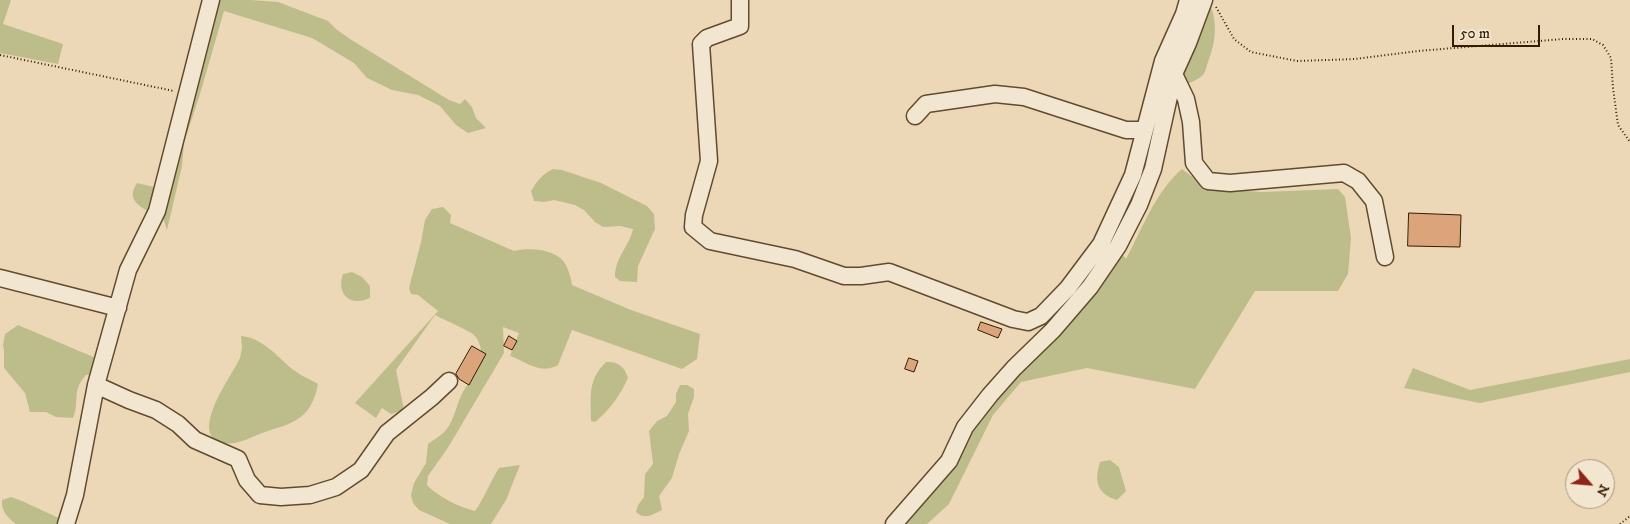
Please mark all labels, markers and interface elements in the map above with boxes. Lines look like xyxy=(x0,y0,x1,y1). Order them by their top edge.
scale bar xyxy=(1455,15,1542,47)
text: 50 m xyxy=(1460,24,1490,43)
north arrow xyxy=(1565,459,1615,509)
text: N xyxy=(1592,481,1613,500)

